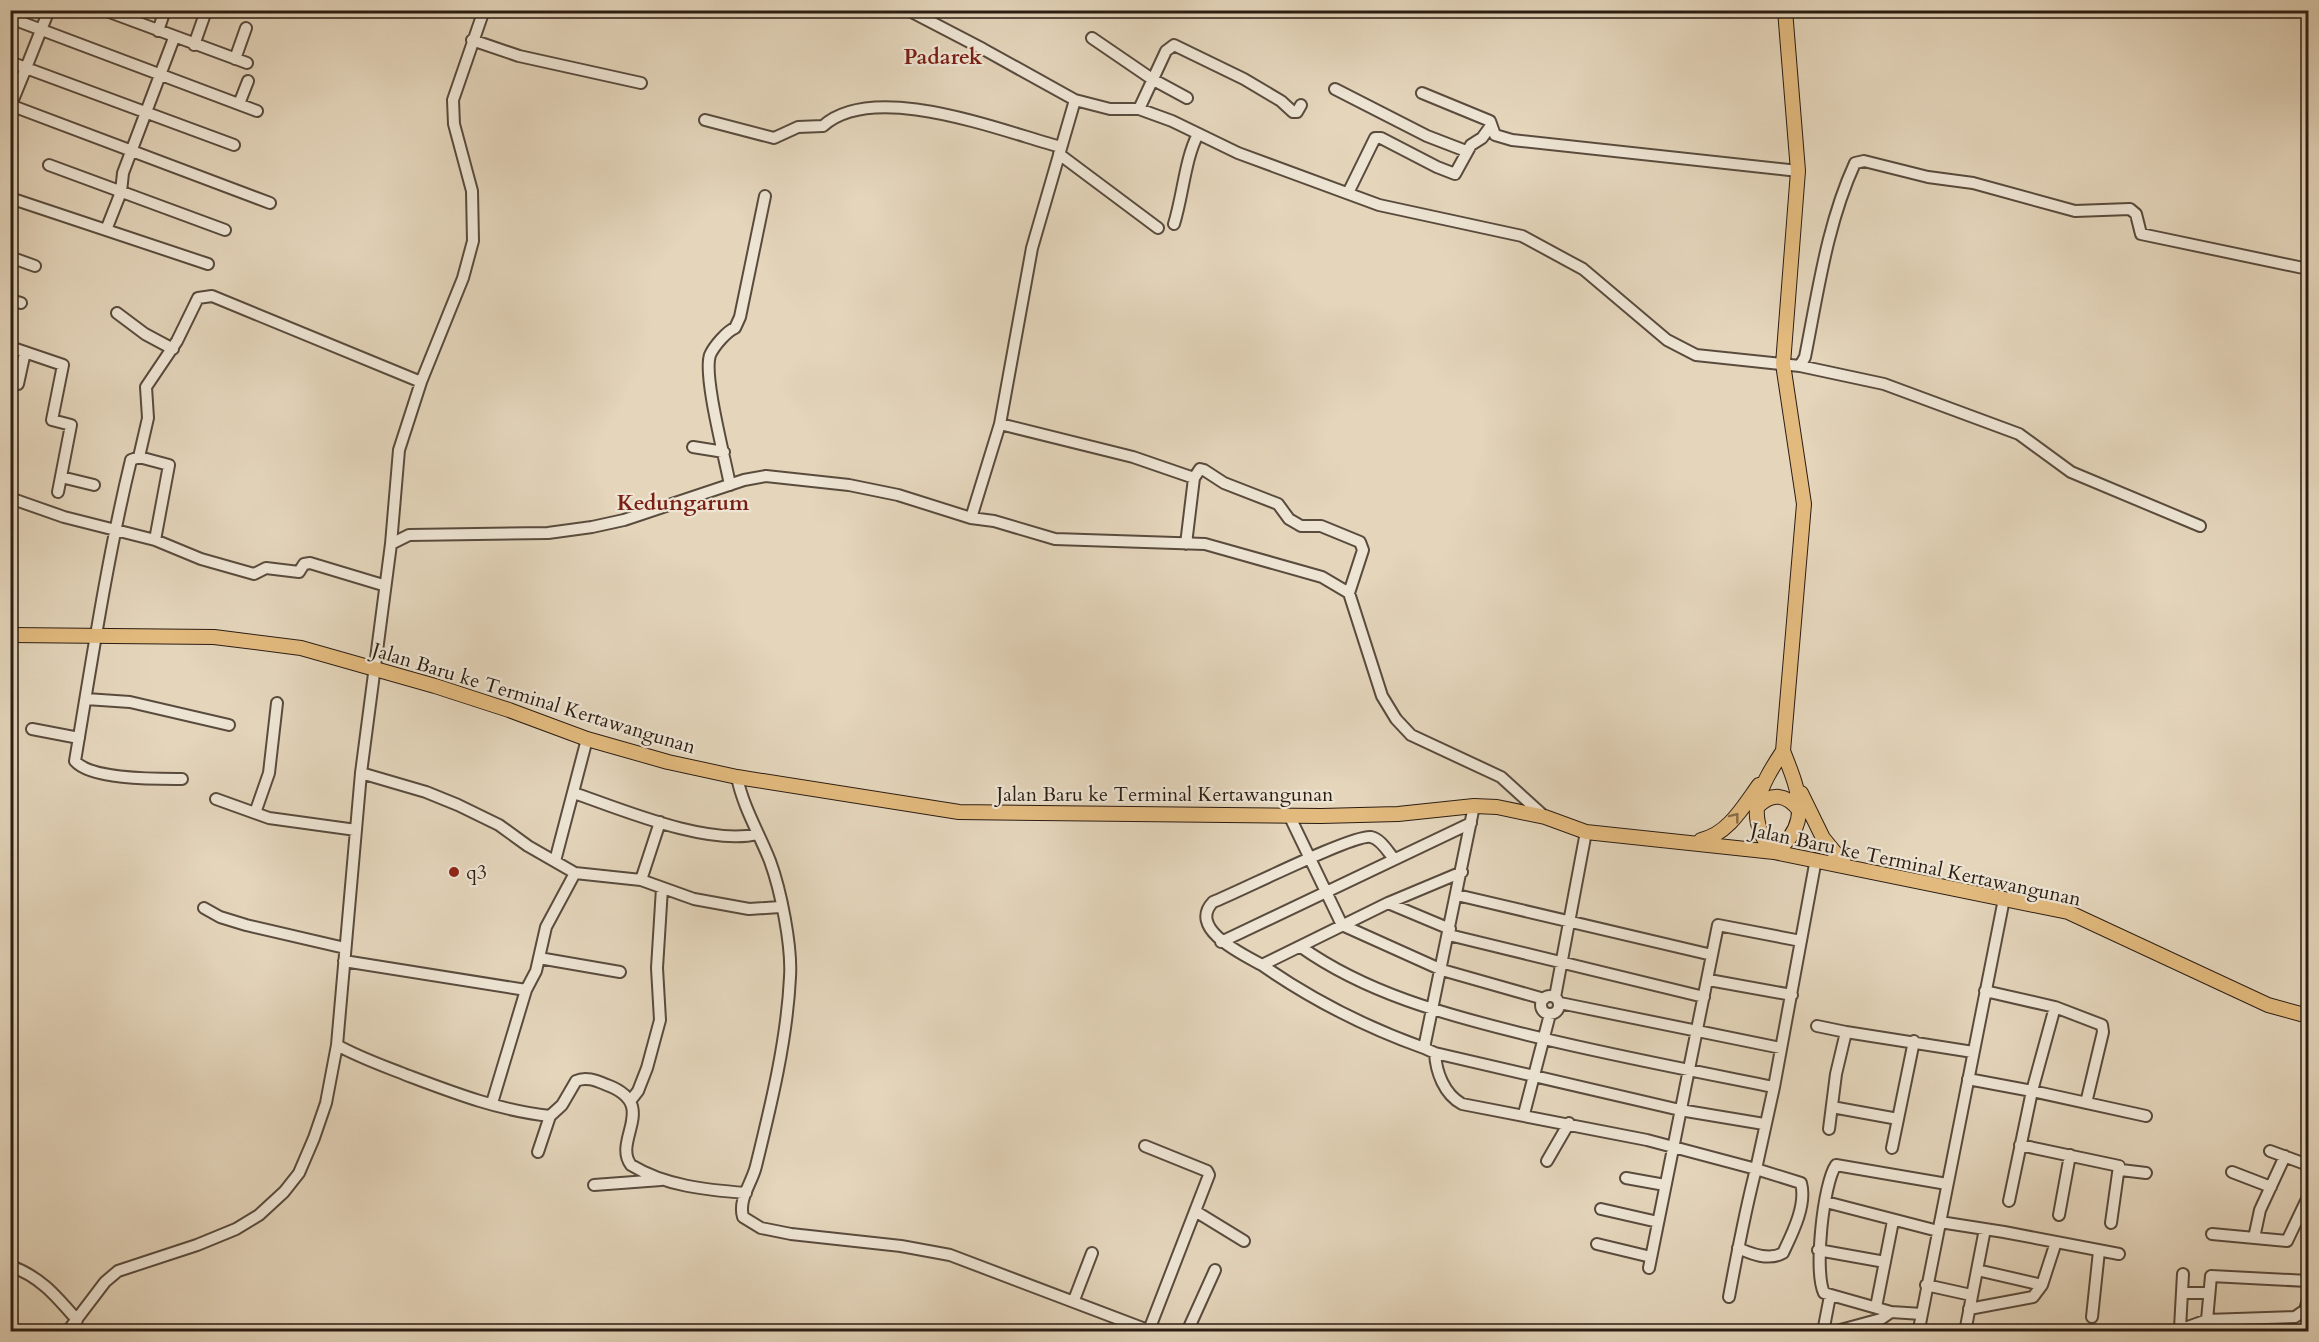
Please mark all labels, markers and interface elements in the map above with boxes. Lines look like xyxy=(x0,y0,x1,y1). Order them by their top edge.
district label: Padarek xyxy=(904,42,983,72)
district label: Kedungarum xyxy=(617,488,750,518)
street label: Jalan Baru ke Terminal Kertawangunan xyxy=(366,635,699,761)
street label: Jalan Baru ke Terminal Kertawangunan xyxy=(994,781,1334,808)
one-way arrow xyxy=(1727,813,1738,824)
street label: Jalan Baru ke Terminal Kertawangunan xyxy=(1745,816,2084,913)
place label: q3 xyxy=(466,859,487,886)
marker: q3 xyxy=(447,865,461,879)

